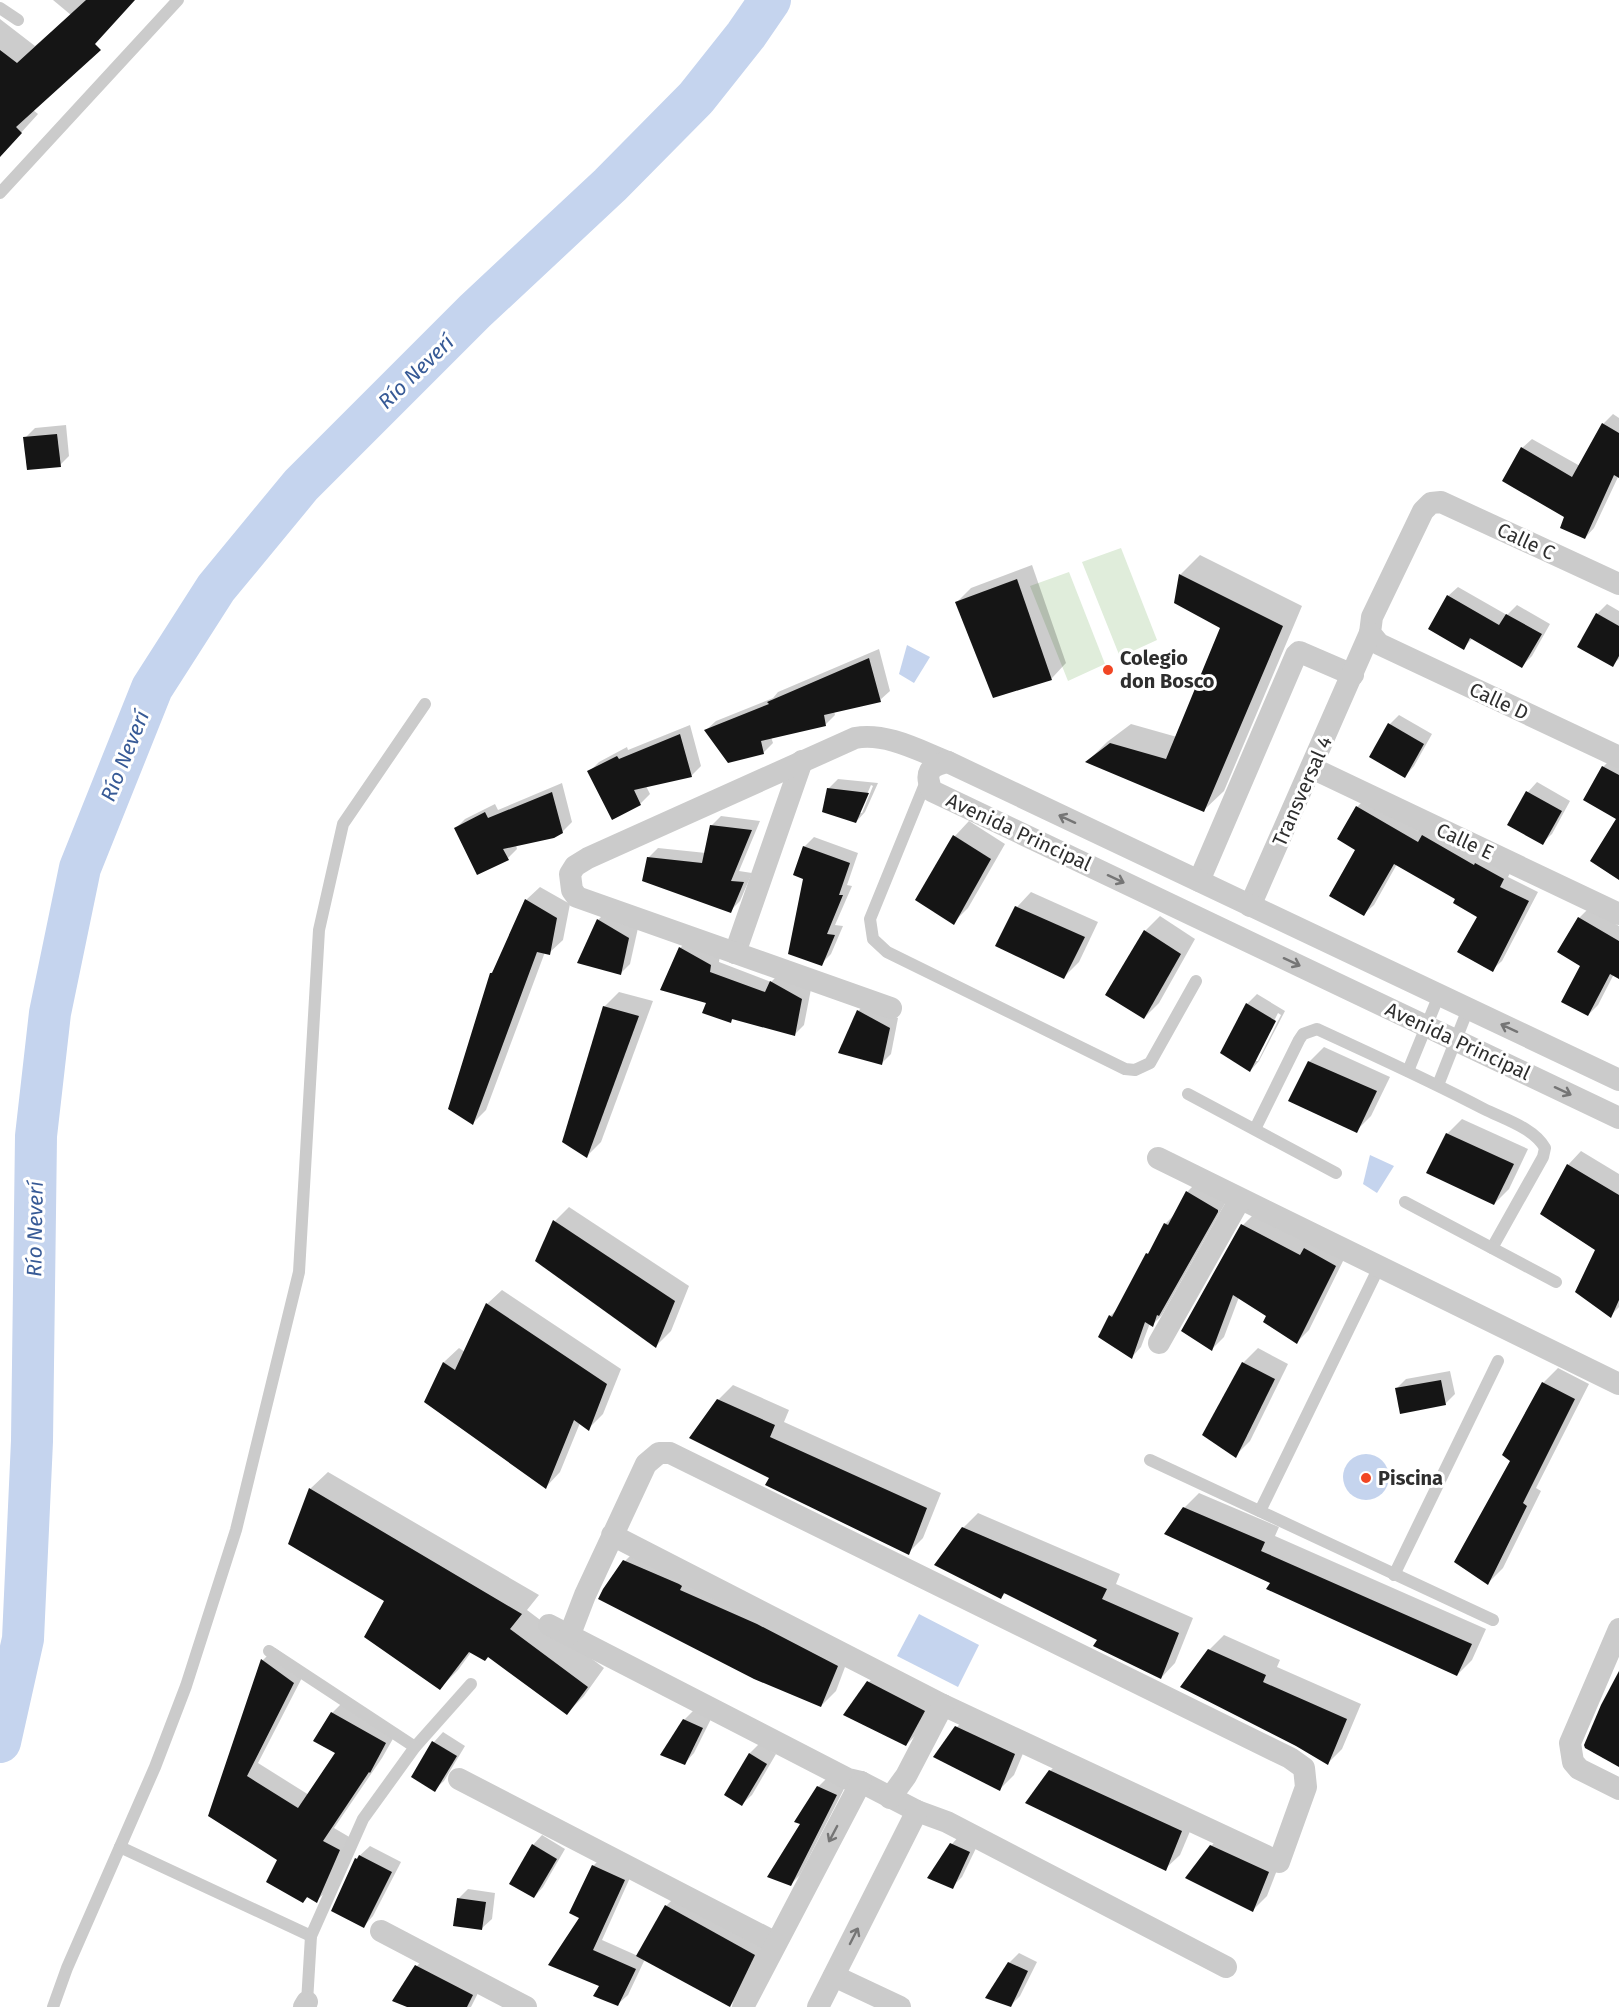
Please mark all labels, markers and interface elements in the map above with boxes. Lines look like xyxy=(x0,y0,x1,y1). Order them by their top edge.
water label: Río Neverí xyxy=(373,329,460,415)
street label: Calle C xyxy=(1493,517,1559,565)
place label: Colegio don Bosco xyxy=(1120,646,1215,693)
marker: Colegio don Bosco xyxy=(1101,663,1115,677)
street label: Calle D xyxy=(1466,677,1532,725)
water label: Río Neverí xyxy=(95,706,155,805)
street label: Transversal 4 xyxy=(1267,732,1337,850)
street label: Avenida Principal xyxy=(943,788,1095,876)
one-way arrow xyxy=(1059,812,1077,824)
street label: Calle E xyxy=(1433,817,1497,865)
one-way arrow xyxy=(1107,873,1125,885)
one-way arrow xyxy=(1283,957,1301,969)
street label: Avenida Principal xyxy=(1382,997,1534,1085)
one-way arrow xyxy=(1501,1022,1519,1034)
one-way arrow xyxy=(1554,1086,1572,1098)
water label: Río Neverí xyxy=(21,1180,49,1277)
place label: Piscina xyxy=(1378,1466,1443,1490)
marker: Piscina xyxy=(1359,1471,1373,1485)
one-way arrow xyxy=(827,1825,839,1843)
one-way arrow xyxy=(848,1928,860,1945)

